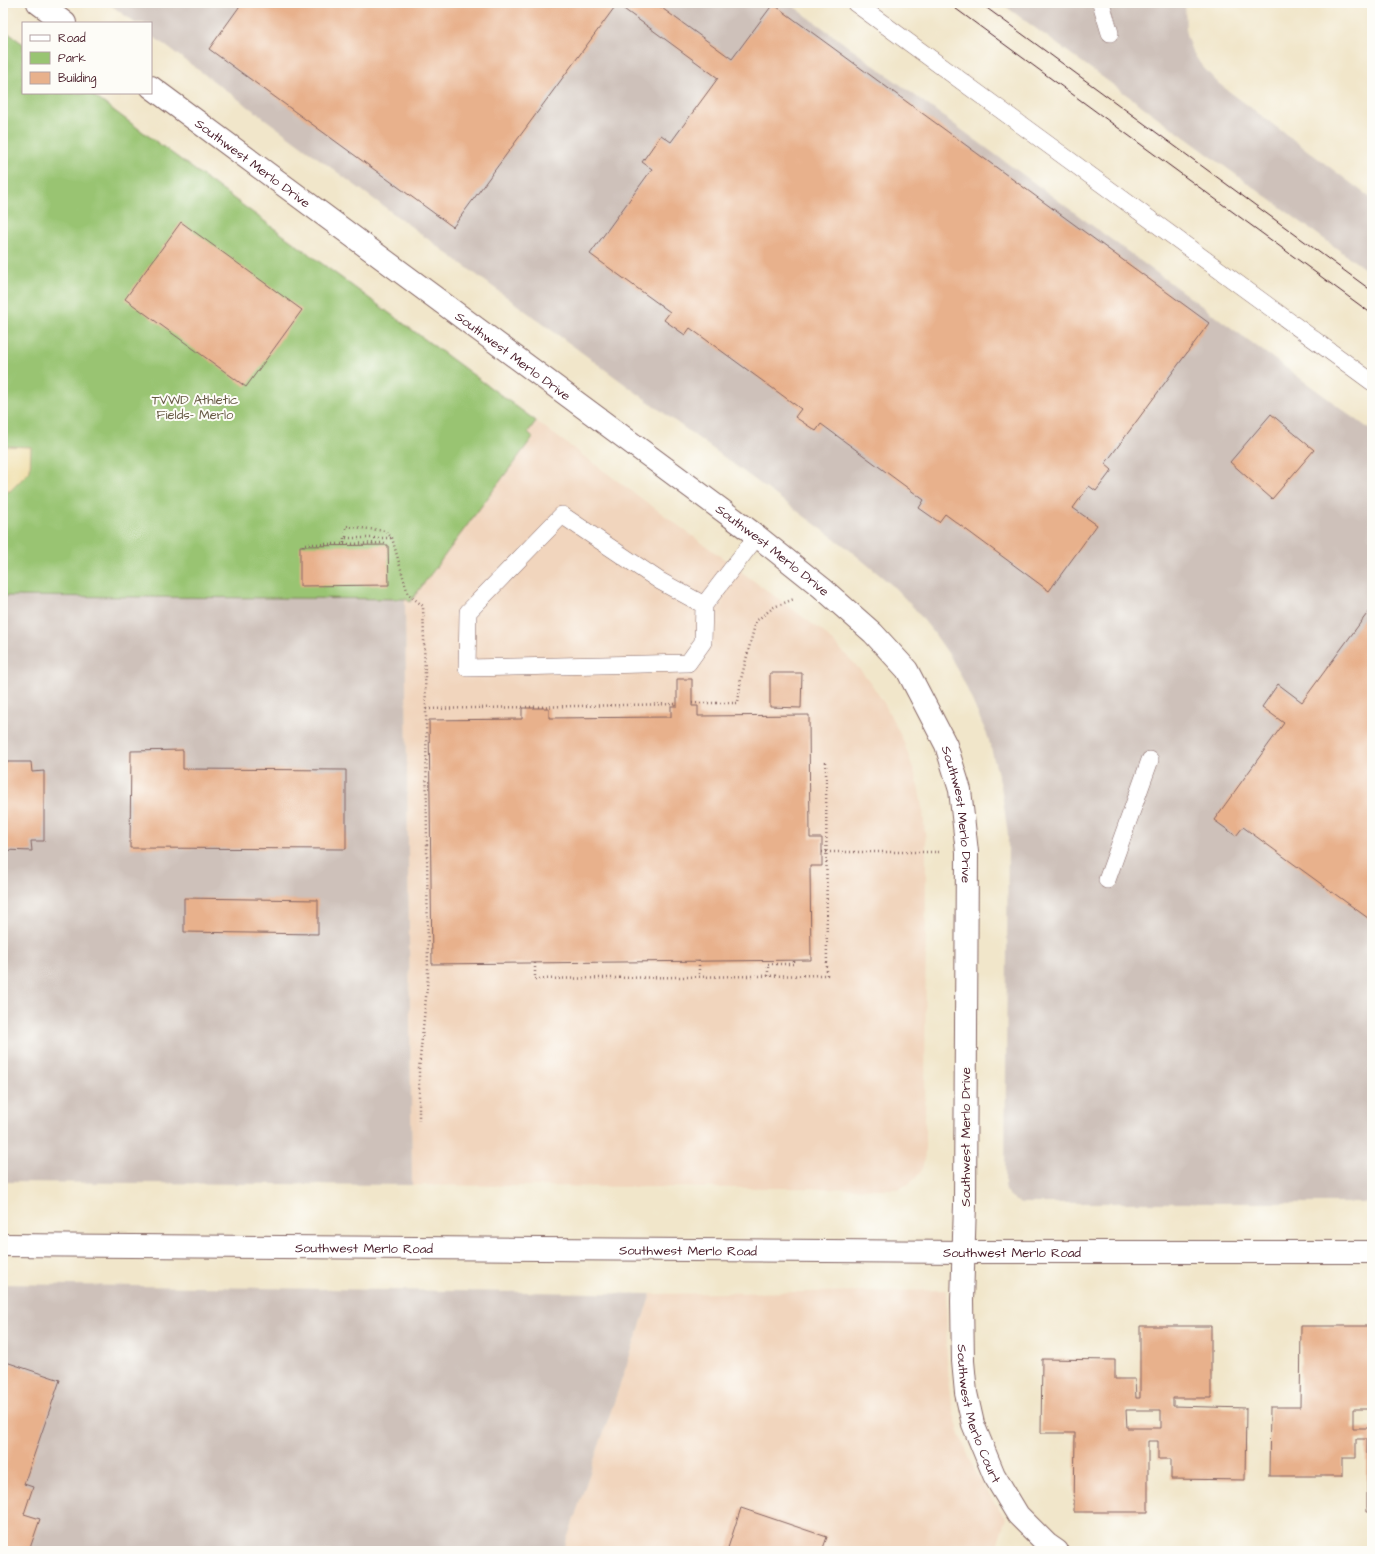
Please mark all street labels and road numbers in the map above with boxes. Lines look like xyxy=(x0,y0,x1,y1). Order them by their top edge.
street label: Southwest Merlo Drive xyxy=(191,115,314,212)
street label: Southwest Merlo Drive xyxy=(451,308,574,405)
street label: Southwest Merlo Drive xyxy=(712,500,833,600)
street label: Southwest Merlo Drive xyxy=(937,744,975,883)
street label: Southwest Merlo Drive xyxy=(957,1067,975,1207)
street label: Southwest Merlo Road xyxy=(295,1239,433,1258)
street label: Southwest Merlo Road xyxy=(619,1241,757,1260)
street label: Southwest Merlo Road xyxy=(943,1244,1081,1262)
street label: Southwest Merlo Court xyxy=(953,1344,1005,1488)

